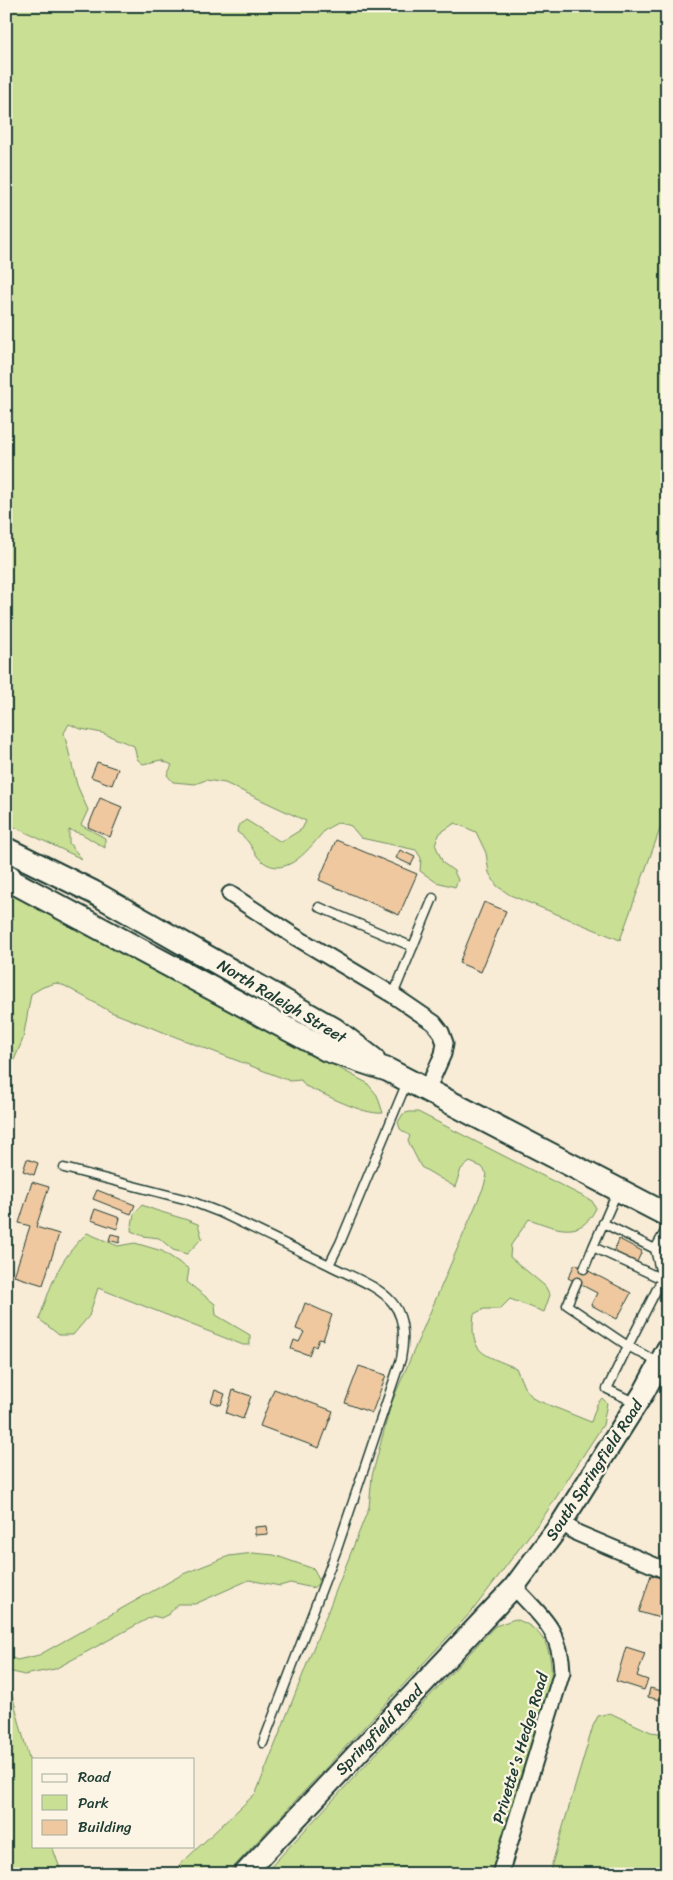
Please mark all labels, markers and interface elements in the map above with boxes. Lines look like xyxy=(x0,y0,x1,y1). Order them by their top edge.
street label: North Raleigh Street xyxy=(212,951,353,1052)
street label: South Springfield Road xyxy=(537,1392,652,1547)
street label: Privette's Hedge Road xyxy=(483,1667,557,1827)
street label: Springfield Road xyxy=(328,1677,431,1782)
legend xyxy=(32,1758,195,1848)
text: Road xyxy=(78,1764,111,1790)
text: Park xyxy=(78,1790,109,1816)
text: Building xyxy=(78,1814,132,1840)

